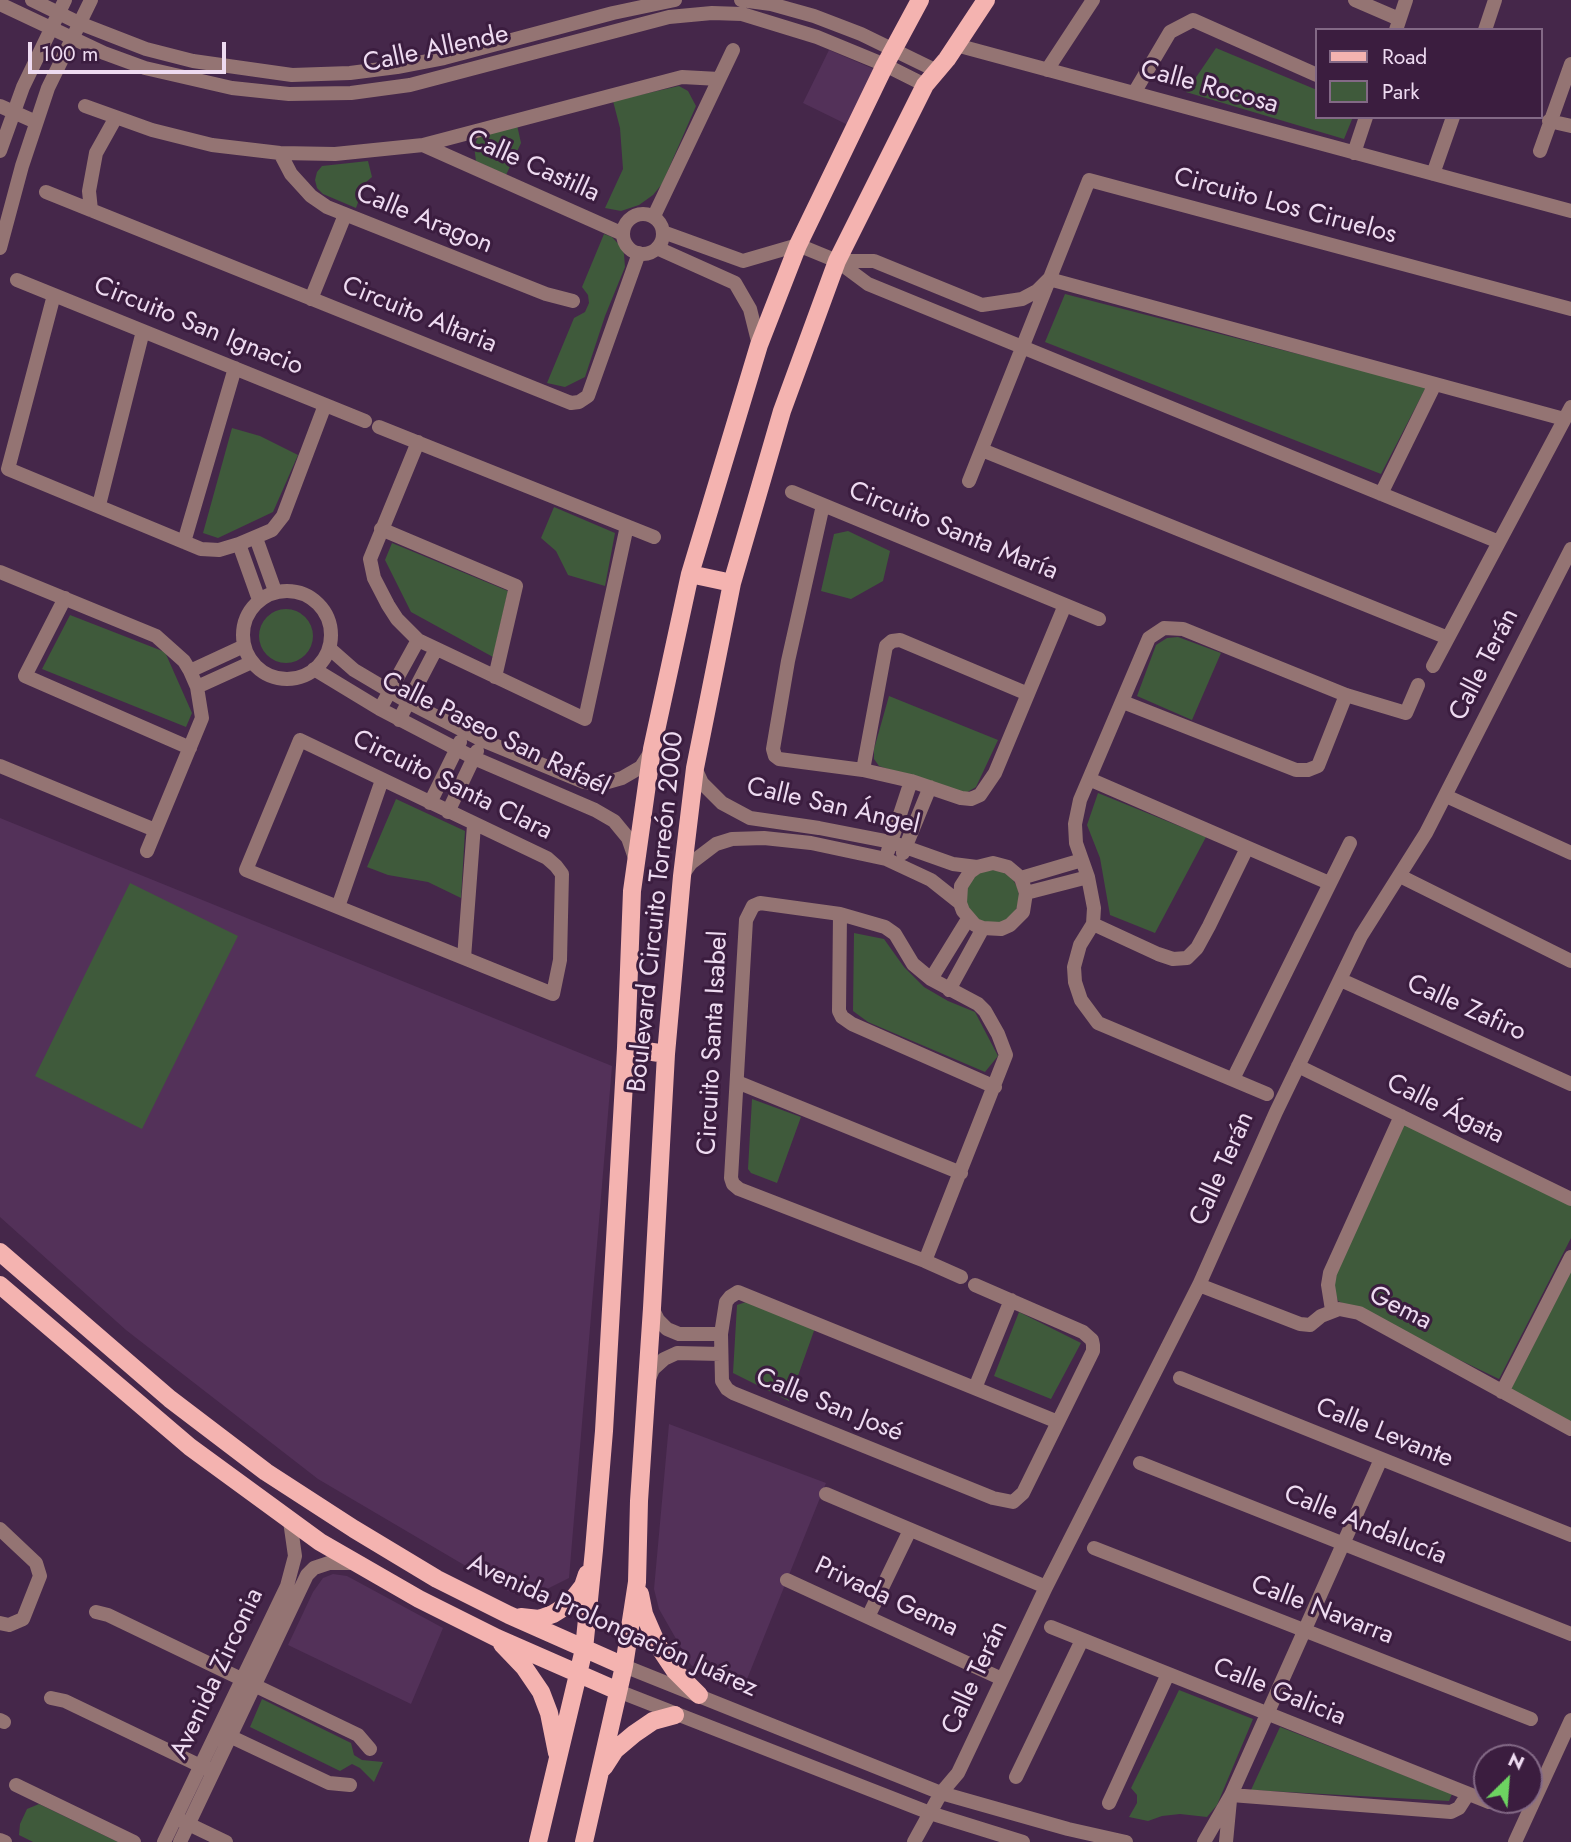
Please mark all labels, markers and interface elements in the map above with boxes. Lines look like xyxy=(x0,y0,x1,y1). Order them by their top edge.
street label: Calle Allende xyxy=(360,19,512,81)
scale bar xyxy=(32,28,229,72)
legend xyxy=(1316,28,1543,119)
text: 100 m xyxy=(41,39,98,69)
text: Road xyxy=(1382,42,1427,72)
street label: Calle Rocosa xyxy=(1136,55,1282,121)
text: Park xyxy=(1382,77,1419,107)
street label: Calle Castilla xyxy=(462,124,604,210)
street label: Circuito Los Ciruelos xyxy=(1170,162,1400,252)
street label: Calle Aragon xyxy=(351,178,497,262)
street label: Circuito San Ignacio xyxy=(89,271,307,383)
street label: Circuito Altaria xyxy=(337,271,501,361)
street label: Circuito Santa María xyxy=(844,476,1062,588)
street label: Calle Terán xyxy=(1444,604,1526,726)
street label: Calle Paseo San Rafaél xyxy=(376,666,614,804)
street label: Circuito Santa Clara xyxy=(347,724,557,848)
street label: Boulevard Circuito Torreón 2000 xyxy=(623,730,691,1094)
street label: Calle San Ángel xyxy=(743,772,923,842)
street label: Circuito Santa Isabel xyxy=(693,930,735,1156)
street label: Calle Zafiro xyxy=(1402,969,1530,1049)
street label: Calle Ágata xyxy=(1381,1068,1509,1152)
street label: Calle Terán xyxy=(1184,1107,1262,1231)
street label: Gema xyxy=(1363,1280,1437,1338)
street label: Calle San José xyxy=(751,1362,907,1450)
street label: Calle Levante xyxy=(1311,1392,1457,1476)
street label: Calle Andalucía xyxy=(1279,1479,1451,1573)
street label: Avenida Prolongación Juárez xyxy=(462,1549,762,1705)
street label: Privada Gema xyxy=(809,1551,963,1645)
street label: Calle Navarra xyxy=(1246,1570,1398,1652)
street label: Avenida Zirconia xyxy=(165,1584,271,1764)
street label: Calle Terán xyxy=(936,1616,1016,1740)
street label: Calle Galicia xyxy=(1208,1652,1350,1734)
north arrow xyxy=(1473,1744,1543,1814)
text: N xyxy=(1504,1746,1529,1777)

